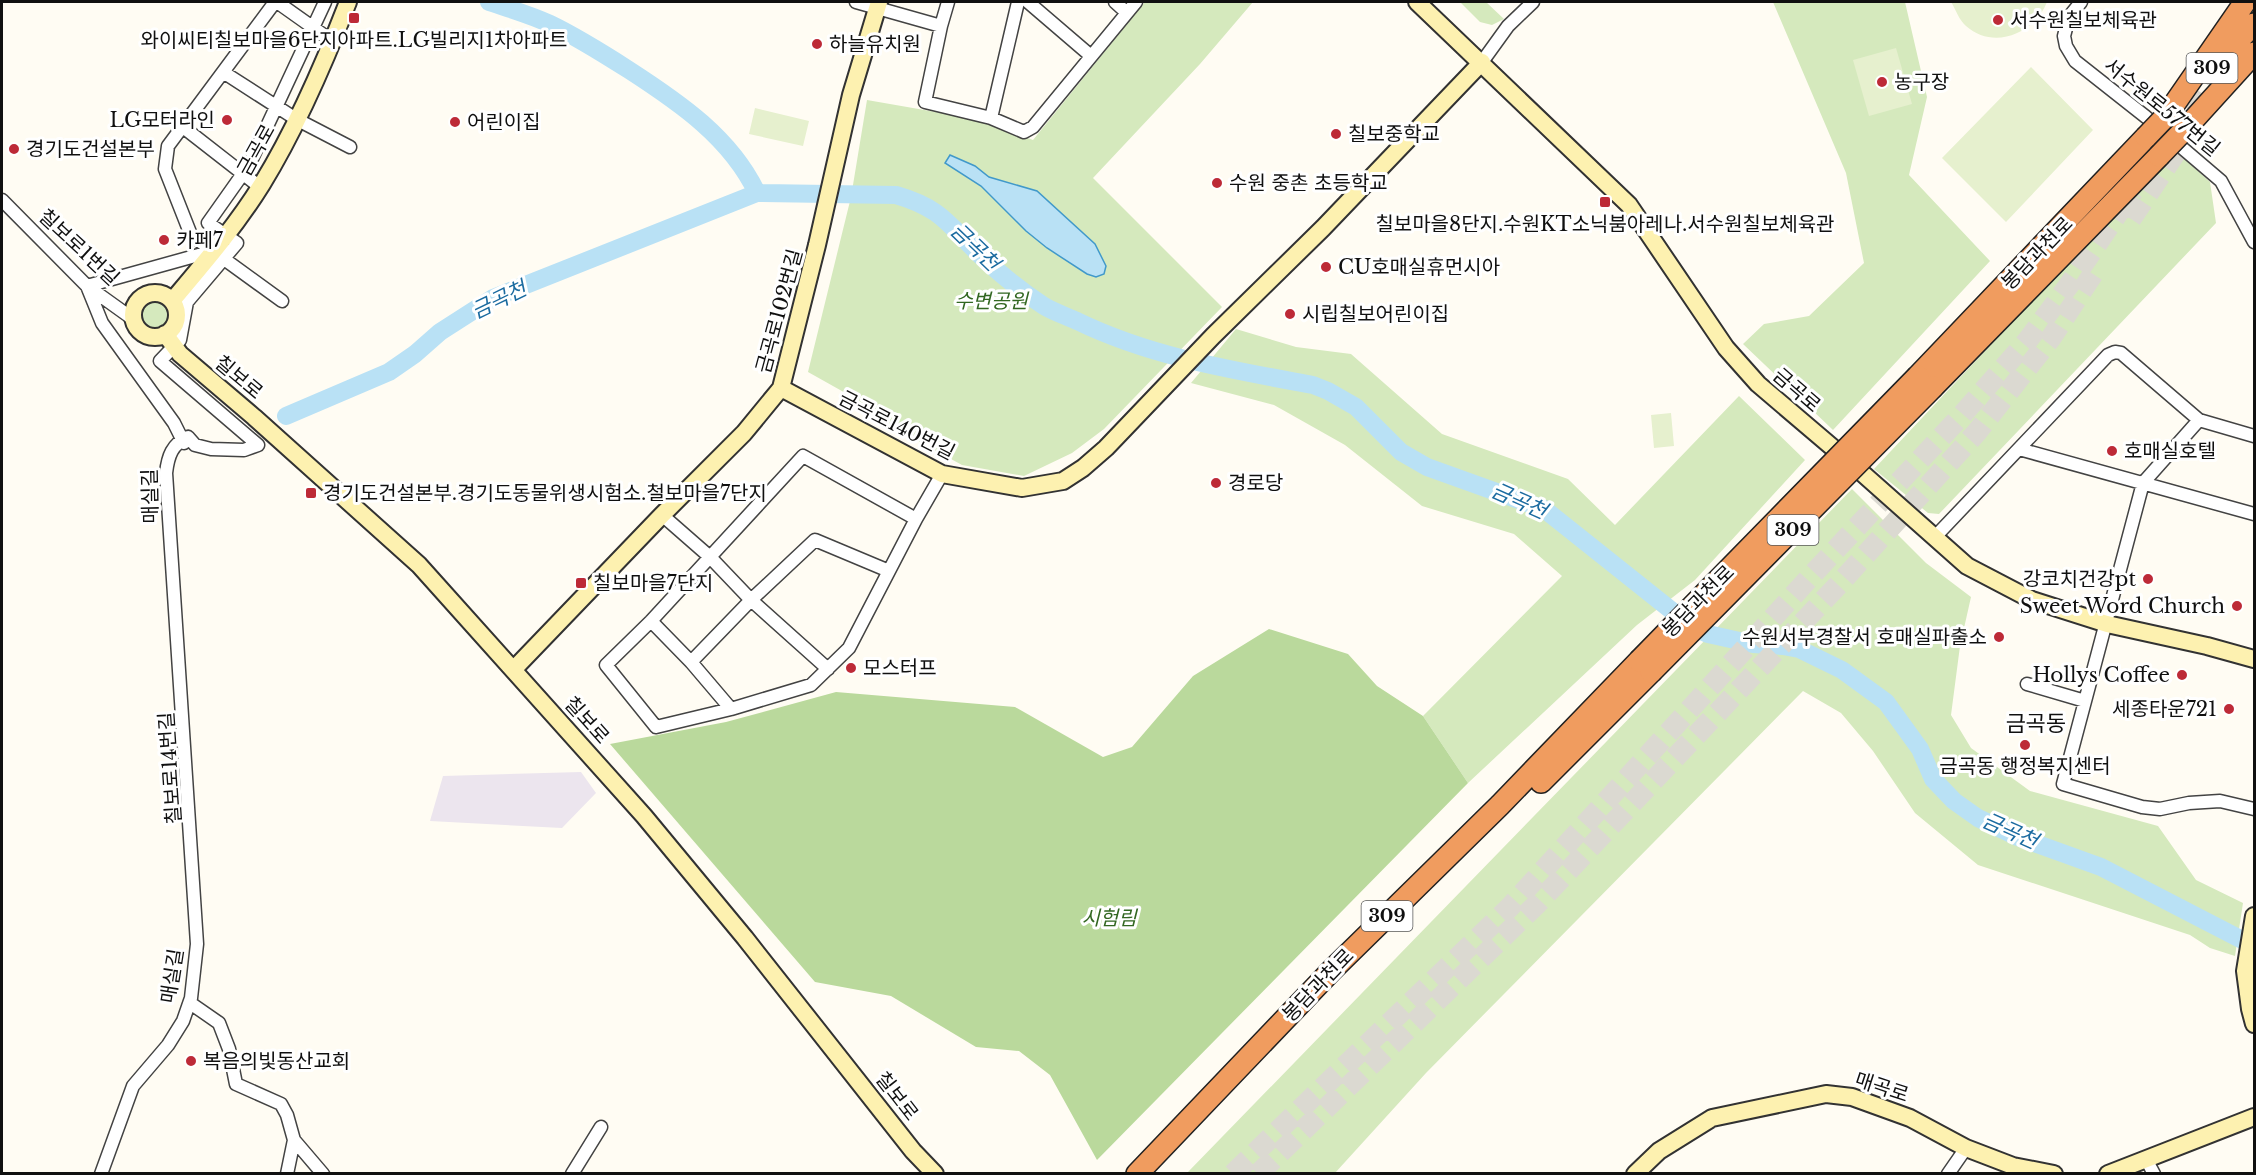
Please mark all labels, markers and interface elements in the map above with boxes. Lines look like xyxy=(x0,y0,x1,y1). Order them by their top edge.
place label: 서수원칠보체육관 xyxy=(2010,8,2157,32)
marker: 와이씨티칠보마을6단지아파트.LG빌리지1차아파트 xyxy=(347,11,361,25)
marker: 서수원칠보체육관 xyxy=(1991,13,2005,27)
place label: 와이씨티칠보마을6단지아파트.LG빌리지1차아파트 xyxy=(140,28,568,52)
place label: 하늘유치원 xyxy=(829,32,921,56)
marker: 하늘유치원 xyxy=(810,37,824,51)
street label: 서수원로577번길 xyxy=(2099,53,2225,161)
road number: 309 xyxy=(2186,53,2238,83)
place label: 농구장 xyxy=(1894,70,1949,94)
marker: 농구장 xyxy=(1875,75,1889,89)
place label: LG모터라인 xyxy=(109,108,215,132)
place label: 어린이집 xyxy=(467,110,541,134)
marker: LG모터라인 xyxy=(220,113,234,127)
marker: 어린이집 xyxy=(448,115,462,129)
street label: 금곡로 xyxy=(232,120,280,180)
place label: 칠보중학교 xyxy=(1348,122,1440,146)
marker: 칠보중학교 xyxy=(1329,127,1343,141)
place label: 경기도건설본부 xyxy=(26,137,155,161)
marker: 경기도건설본부 xyxy=(7,142,21,156)
place label: 수원 중촌 초등학교 xyxy=(1229,171,1388,195)
marker: 수원 중촌 초등학교 xyxy=(1210,176,1224,190)
marker: 칠보마을8단지.수원KT소닉붐아레나.서수원칠보체육관 xyxy=(1598,195,1612,209)
street label: 칠보로1번길 xyxy=(34,204,124,290)
place label: 칠보마을8단지.수원KT소닉붐아레나.서수원칠보체육관 xyxy=(1375,212,1835,236)
street label: 봉담과천로 xyxy=(1996,212,2078,294)
water label: 금곡천 xyxy=(945,218,1007,278)
place label: 카페7 xyxy=(176,228,224,252)
marker: 카페7 xyxy=(157,233,171,247)
street label: 금곡로102번길 xyxy=(751,246,807,376)
place label: CU호매실휴먼시아 xyxy=(1338,255,1500,279)
marker: CU호매실휴먼시아 xyxy=(1319,260,1333,274)
water label: 금곡천 xyxy=(467,274,533,324)
park label: 수변공원 xyxy=(954,289,1029,313)
place label: 시립칠보어린이집 xyxy=(1302,302,1449,326)
marker: 시립칠보어린이집 xyxy=(1283,307,1297,321)
street label: 칠보로 xyxy=(210,350,268,404)
street label: 금곡로 xyxy=(1768,363,1826,417)
street label: 금곡로140번길 xyxy=(835,386,959,464)
place label: 호매실호텔 xyxy=(2124,439,2216,463)
marker: 호매실호텔 xyxy=(2105,444,2119,458)
street label: 매실길 xyxy=(138,468,162,524)
place label: 경로당 xyxy=(1228,471,1283,495)
marker: 경로당 xyxy=(1209,476,1223,490)
water label: 금곡천 xyxy=(1487,477,1553,526)
place label: 경기도건설본부.경기도동물위생시험소.철보마을7단지 xyxy=(323,481,767,505)
marker: 경기도건설본부.경기도동물위생시험소.철보마을7단지 xyxy=(304,486,318,500)
road number: 309 xyxy=(1768,515,1818,545)
street label: 봉담과천로 xyxy=(1657,560,1739,642)
place label: 강코치건강pt xyxy=(2023,567,2136,591)
place label: 칠보마을7단지 xyxy=(593,571,713,595)
marker: 강코치건강pt xyxy=(2141,572,2155,586)
marker: 칠보마을7단지 xyxy=(574,576,588,590)
place label: Sweet Word Church xyxy=(2020,594,2225,618)
marker: Sweet Word Church xyxy=(2230,599,2244,613)
place label: 수원서부경찰서 호매실파출소 xyxy=(1742,625,1987,649)
marker: 수원서부경찰서 호매실파출소 xyxy=(1992,630,2006,644)
place label: 모스터프 xyxy=(863,656,937,680)
marker: 모스터프 xyxy=(844,661,858,675)
place label: Hollys Coffee xyxy=(2032,663,2170,687)
marker: Hollys Coffee xyxy=(2175,668,2189,682)
street label: 칠보로 xyxy=(560,691,614,749)
place label: 세종타운721 xyxy=(2112,697,2217,721)
marker: 세종타운721 xyxy=(2222,702,2236,716)
district label: 금곡동 xyxy=(2006,710,2066,737)
street label: 칠보로14번길 xyxy=(154,711,186,825)
marker: 금곡동 행정복지센터 xyxy=(2018,738,2032,752)
place label: 금곡동 행정복지센터 xyxy=(1939,754,2111,778)
water label: 금곡천 xyxy=(1978,807,2044,856)
road number: 309 xyxy=(1362,901,1412,931)
park label: 시험림 xyxy=(1081,906,1138,930)
street label: 봉담과천로 xyxy=(1277,944,1359,1026)
street label: 매실길 xyxy=(156,947,188,1005)
place label: 복음의빛동산교회 xyxy=(203,1049,350,1073)
marker: 복음의빛동산교회 xyxy=(184,1054,198,1068)
street label: 칠보로 xyxy=(871,1067,923,1125)
street label: 매곡로 xyxy=(1852,1067,1912,1107)

